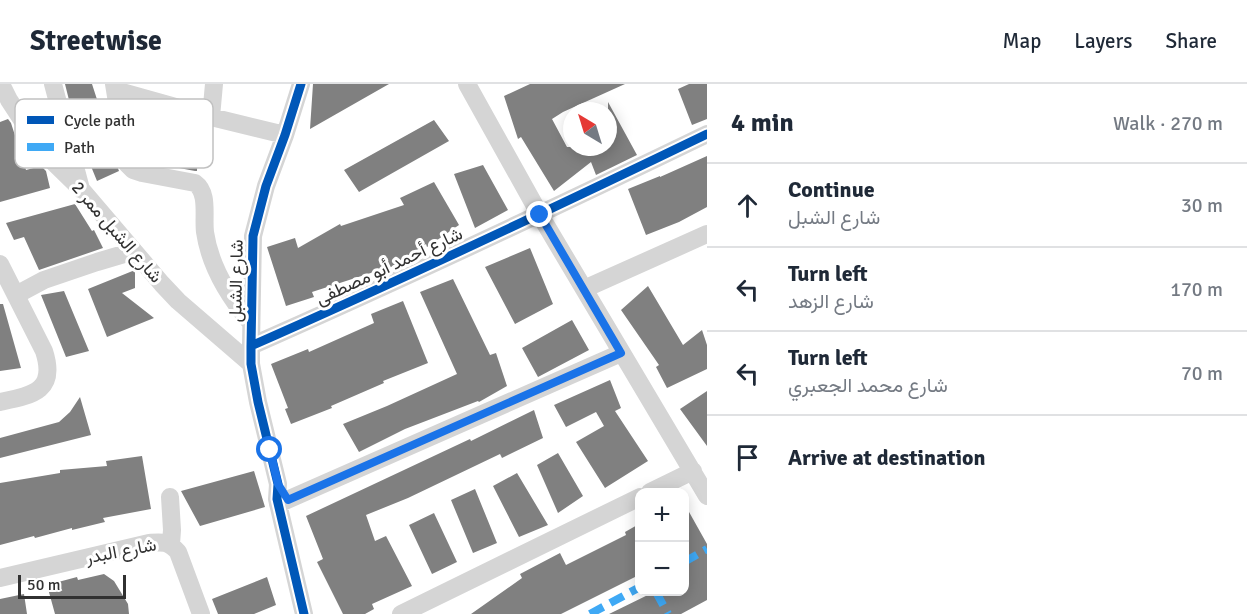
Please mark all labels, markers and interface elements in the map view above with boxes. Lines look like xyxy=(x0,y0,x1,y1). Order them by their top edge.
text: Streetwise xyxy=(30,24,162,58)
text: Map xyxy=(1003,28,1041,54)
text: Layers xyxy=(1074,28,1132,54)
text: Share xyxy=(1165,28,1217,54)
legend xyxy=(15,99,213,168)
north arrow xyxy=(563,102,617,156)
text: 4 min xyxy=(731,107,794,139)
text: Cycle path xyxy=(64,111,135,131)
text: Walk · 270 m xyxy=(1113,111,1223,136)
text: Path xyxy=(64,138,95,158)
text: Continue xyxy=(788,176,875,203)
street label: شارع الشبل ممر 2 xyxy=(66,177,167,288)
icon: ahead xyxy=(731,189,764,222)
text: 30 m xyxy=(1181,193,1223,218)
route end xyxy=(526,201,552,227)
text: شارع الشبل xyxy=(788,205,880,230)
street label: شارع أحمد أبو مصطفى xyxy=(312,222,466,311)
street label: شارع الشبل xyxy=(224,239,249,323)
text: Turn left xyxy=(788,260,868,287)
icon: left xyxy=(731,273,764,306)
text: 170 m xyxy=(1170,277,1223,302)
text: شارع الزهد xyxy=(788,289,874,314)
text: Turn left xyxy=(788,344,868,371)
icon: left xyxy=(731,357,764,390)
text: 70 m xyxy=(1181,361,1223,386)
text: شارع محمد الجعبري xyxy=(788,373,948,398)
route start xyxy=(256,436,282,462)
icon: arrive xyxy=(731,441,764,474)
text: Arrive at destination xyxy=(788,444,985,471)
map controls xyxy=(635,488,689,596)
button: + xyxy=(635,488,689,542)
street label: شارع البدر xyxy=(83,533,158,570)
button: − xyxy=(635,542,689,596)
scale bar xyxy=(18,572,126,600)
text: 50 m xyxy=(27,575,61,595)

